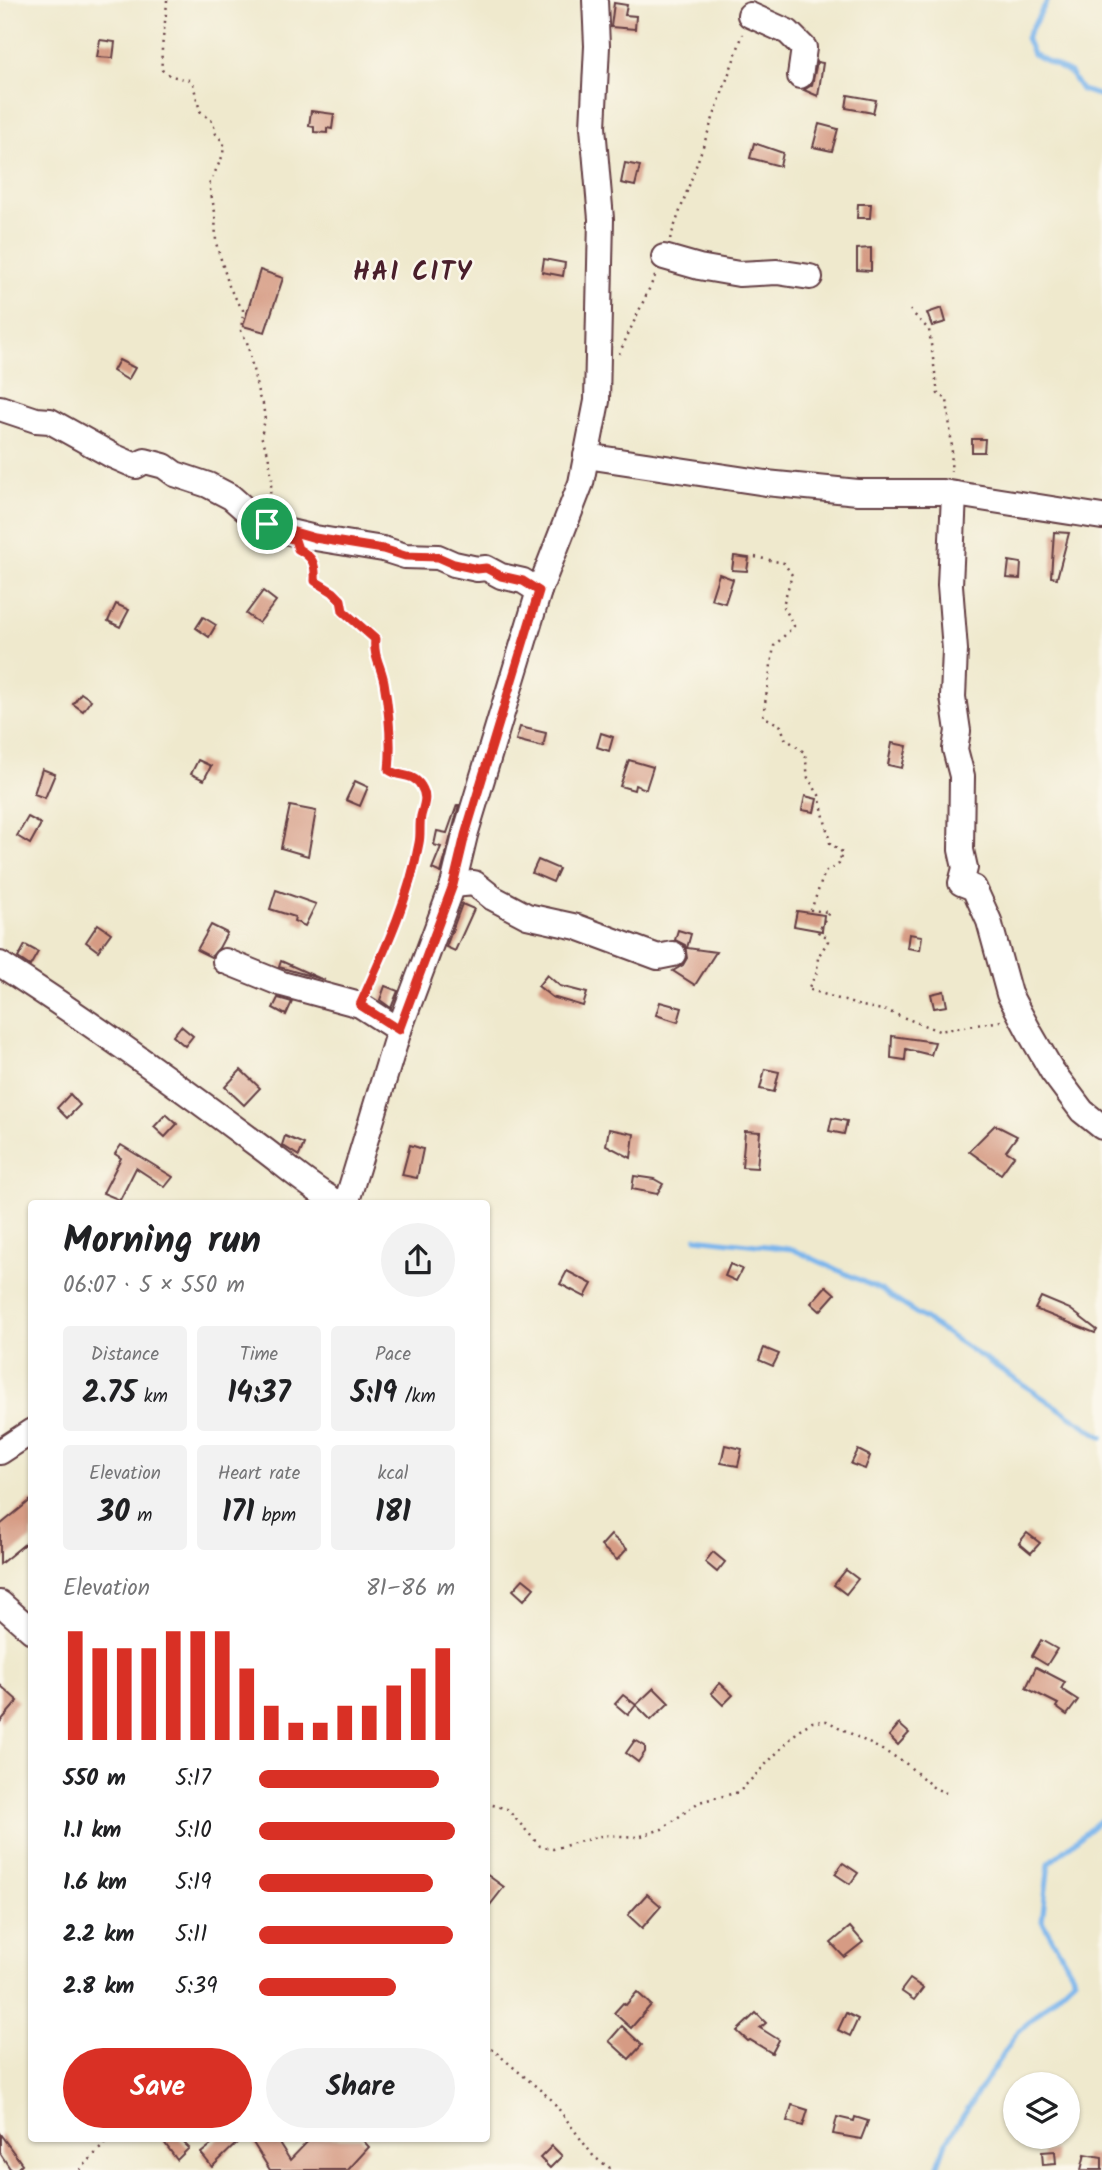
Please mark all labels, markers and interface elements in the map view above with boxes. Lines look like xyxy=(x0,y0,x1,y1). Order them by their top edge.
district label: HAI CITY xyxy=(353,252,473,294)
pin xyxy=(237,494,297,554)
icon: arrive xyxy=(248,505,286,543)
text: Morning run xyxy=(63,1212,261,1272)
button: share xyxy=(381,1223,455,1297)
text: 06:07 · 5 × 550 m xyxy=(63,1268,245,1304)
text: Distance xyxy=(91,1340,159,1370)
text: Time xyxy=(240,1340,278,1370)
text: Pace xyxy=(375,1340,411,1370)
text: 2.75 xyxy=(82,1370,136,1418)
text: 14:37 xyxy=(227,1370,291,1418)
text: 5:19 xyxy=(350,1370,397,1418)
text: km xyxy=(136,1382,168,1412)
text: /km xyxy=(397,1382,436,1412)
text: Elevation xyxy=(89,1459,161,1489)
text: Heart rate xyxy=(218,1459,300,1489)
text: kcal xyxy=(378,1459,408,1489)
text: 30 xyxy=(98,1489,130,1537)
text: 171 xyxy=(222,1489,254,1537)
text: 181 xyxy=(375,1489,411,1537)
text: m xyxy=(130,1501,152,1531)
text: bpm xyxy=(254,1501,296,1531)
text: Elevation xyxy=(63,1571,150,1607)
text: 81–86 m xyxy=(366,1571,455,1607)
text: 550 m xyxy=(63,1761,126,1797)
text: 5:17 xyxy=(175,1761,211,1797)
text: 1.1 km xyxy=(63,1813,121,1849)
text: 5:10 xyxy=(175,1813,212,1849)
text: 1.6 km xyxy=(63,1865,127,1901)
text: 5:19 xyxy=(175,1865,211,1901)
text: 2.2 km xyxy=(63,1917,134,1953)
text: 5:11 xyxy=(175,1917,207,1953)
text: 2.8 km xyxy=(63,1969,134,2005)
text: 5:39 xyxy=(175,1969,217,2005)
button: Save xyxy=(63,2048,252,2128)
button: Share xyxy=(266,2048,455,2128)
map controls xyxy=(1003,2072,1080,2149)
button: layers xyxy=(1003,2072,1080,2149)

